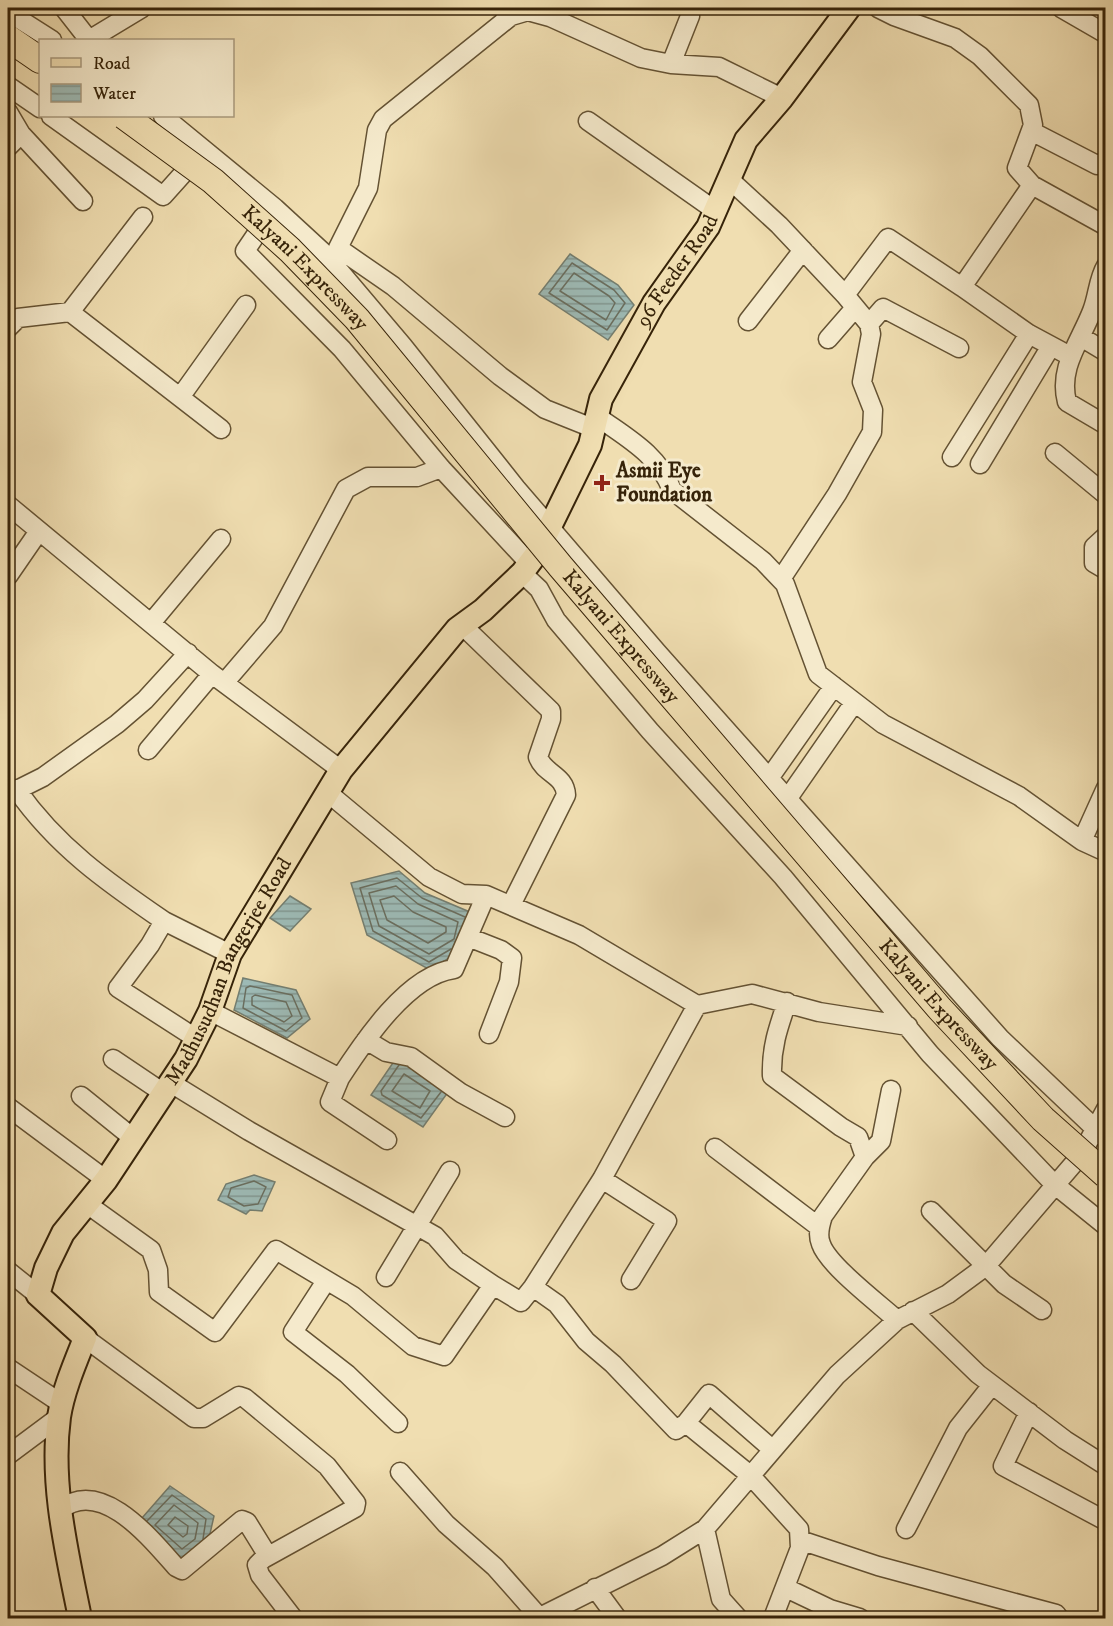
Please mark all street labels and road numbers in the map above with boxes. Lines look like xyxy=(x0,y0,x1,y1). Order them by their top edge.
street label: Kalyani Expressway xyxy=(236,200,375,337)
street label: 96 Feeder Road xyxy=(630,210,725,333)
street label: Kalyani Expressway xyxy=(556,565,686,710)
street label: Madhusudhan Bangerjee Road xyxy=(159,853,298,1090)
street label: Kalyani Expressway xyxy=(873,934,1005,1077)

